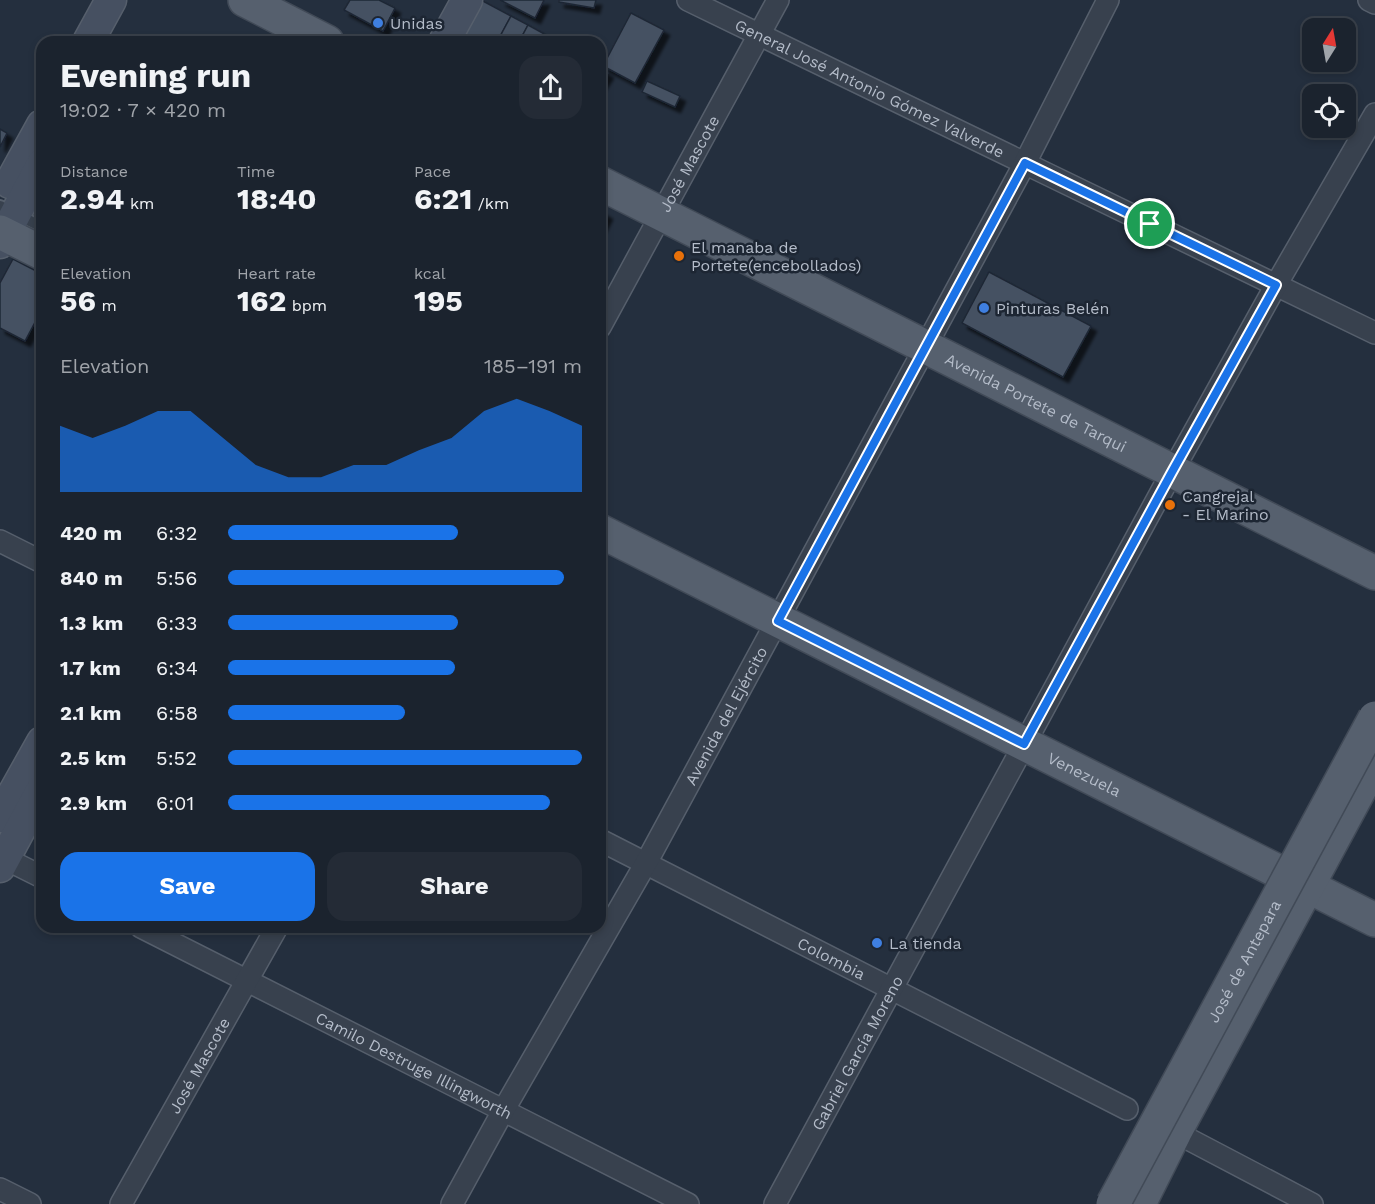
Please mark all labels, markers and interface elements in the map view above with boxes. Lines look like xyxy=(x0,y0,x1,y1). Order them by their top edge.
place label: Unidas xyxy=(390,14,443,33)
street label: General José Antonio Gómez Valverde xyxy=(732,15,1008,161)
marker: Unidas xyxy=(371,16,385,30)
north arrow xyxy=(1302,18,1356,72)
map controls xyxy=(1302,18,1356,138)
text: Evening run xyxy=(60,56,251,95)
button: share xyxy=(519,56,582,119)
button: locate xyxy=(1302,84,1356,138)
text: 19:02 · 7 × 420 m xyxy=(60,98,226,122)
street label: José Mascote xyxy=(655,112,723,215)
text: Distance xyxy=(60,162,128,181)
text: Time xyxy=(237,162,275,181)
text: Pace xyxy=(414,162,451,181)
text: 2.94 xyxy=(60,181,124,216)
text: 18:40 xyxy=(237,181,317,216)
text: 6:21 xyxy=(414,181,472,216)
text: km xyxy=(124,194,154,213)
text: /km xyxy=(472,194,509,213)
pin xyxy=(1124,198,1175,249)
icon: arrive xyxy=(1133,207,1166,240)
place label: El manaba de Portete(encebollados) xyxy=(691,238,861,275)
marker: El manaba de Portete(encebollados) xyxy=(672,249,686,263)
text: Elevation xyxy=(60,264,131,283)
text: Heart rate xyxy=(237,264,316,283)
text: kcal xyxy=(414,264,446,283)
text: 56 xyxy=(60,283,96,318)
text: 162 xyxy=(237,283,286,318)
text: 195 xyxy=(414,283,463,318)
text: m xyxy=(96,296,117,315)
text: bpm xyxy=(286,296,327,315)
place label: Pinturas Belén xyxy=(996,299,1109,318)
marker: Pinturas Belén xyxy=(977,301,991,315)
street label: Avenida Portete de Tarqui xyxy=(942,349,1130,456)
text: Elevation xyxy=(60,354,149,378)
text: 185–191 m xyxy=(484,354,582,378)
place label: Cangrejal - El Marino xyxy=(1182,487,1269,524)
marker: Cangrejal - El Marino xyxy=(1163,498,1177,512)
text: 420 m xyxy=(60,521,122,545)
text: 6:32 xyxy=(156,521,197,545)
text: 840 m xyxy=(60,566,123,590)
text: 5:56 xyxy=(156,566,197,590)
text: 1.3 km xyxy=(60,611,123,635)
text: 6:33 xyxy=(156,611,197,635)
street label: Avenida del Ejército xyxy=(681,643,771,788)
text: 1.7 km xyxy=(60,656,121,680)
text: 6:34 xyxy=(156,656,198,680)
text: 2.1 km xyxy=(60,701,121,725)
text: 6:58 xyxy=(156,701,198,725)
text: 2.5 km xyxy=(60,746,126,770)
text: 5:52 xyxy=(156,746,197,770)
street label: Venezuela xyxy=(1045,748,1124,800)
text: 2.9 km xyxy=(60,791,127,815)
text: 6:01 xyxy=(156,791,194,815)
button: Save xyxy=(60,852,315,921)
button: Share xyxy=(327,852,582,921)
street label: José de Antepara xyxy=(1203,896,1285,1026)
street label: Colombia xyxy=(794,933,869,983)
place label: La tienda xyxy=(889,934,962,953)
marker: La tienda xyxy=(870,936,884,950)
street label: Gabriel García Moreno xyxy=(807,972,907,1133)
street label: Camilo Destruge Illingworth xyxy=(313,1008,515,1123)
street label: José Mascote xyxy=(164,1014,234,1117)

